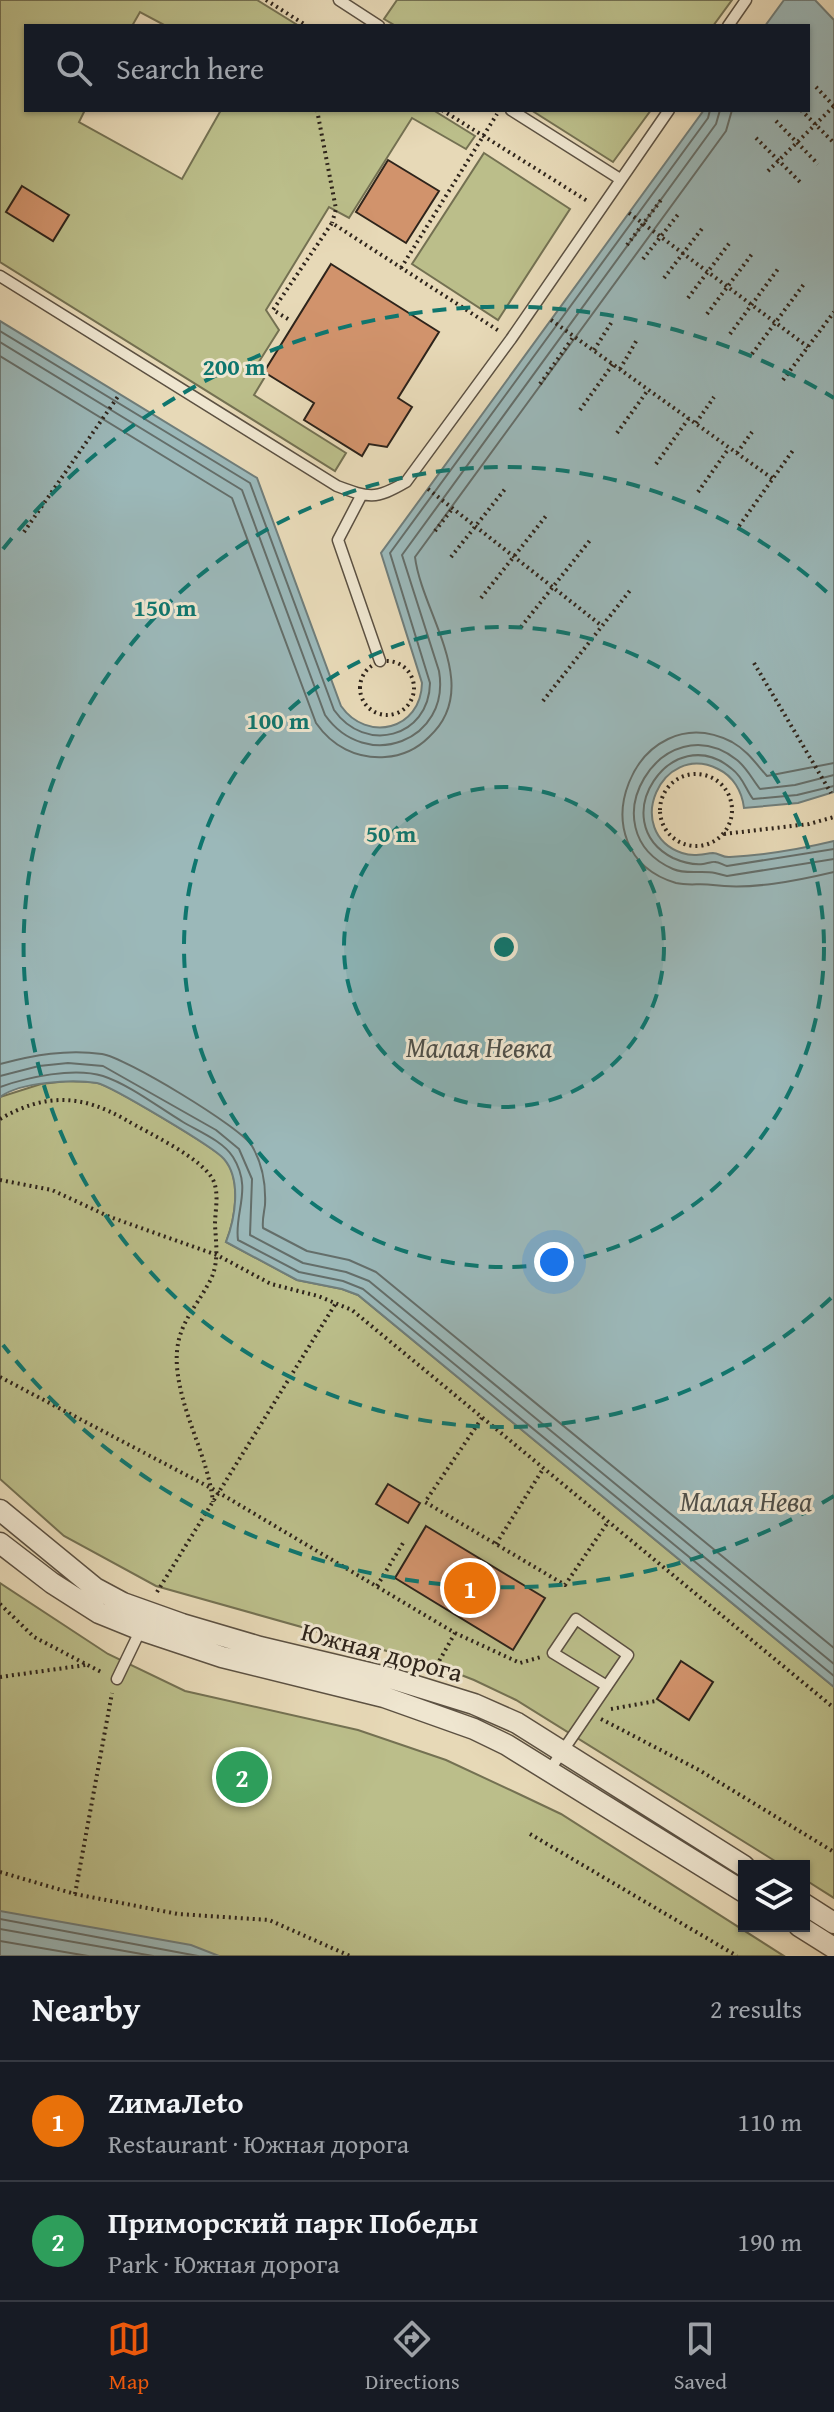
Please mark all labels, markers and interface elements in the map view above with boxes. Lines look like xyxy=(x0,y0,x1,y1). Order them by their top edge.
search box xyxy=(24,24,810,112)
icon: search xyxy=(52,46,96,90)
text: Search here xyxy=(116,46,264,90)
text: 200 m xyxy=(202,349,266,384)
text: 150 m xyxy=(133,590,197,625)
text: 100 m xyxy=(246,703,310,738)
text: 50 m xyxy=(366,816,417,851)
centre of rings xyxy=(490,933,518,961)
water label: Малая Невка xyxy=(406,1026,552,1067)
your location xyxy=(534,1242,574,1282)
water label: Малая Нева xyxy=(680,1480,812,1521)
pin: 1 xyxy=(444,1558,496,1618)
street label: Южная дорога xyxy=(297,1611,468,1692)
pin: 2 xyxy=(216,1747,268,1807)
map controls xyxy=(738,1860,810,1932)
button: layers xyxy=(738,1860,810,1932)
text: Nearby xyxy=(32,1984,141,2033)
text: 2 results xyxy=(710,1989,802,2028)
text: ZимаЛеtо xyxy=(108,2080,244,2124)
text: 1 xyxy=(51,2102,65,2141)
text: 110 m xyxy=(737,2102,802,2141)
text: Restaurant · Южная дорога xyxy=(108,2124,409,2163)
text: Приморский парк Победы xyxy=(108,2200,478,2244)
text: 2 xyxy=(51,2222,65,2261)
text: 190 m xyxy=(737,2222,802,2261)
text: Park · Южная дорога xyxy=(108,2244,340,2283)
tab: Map xyxy=(107,2317,151,2397)
tab: Directions xyxy=(365,2317,460,2397)
tab: Saved xyxy=(674,2317,727,2397)

